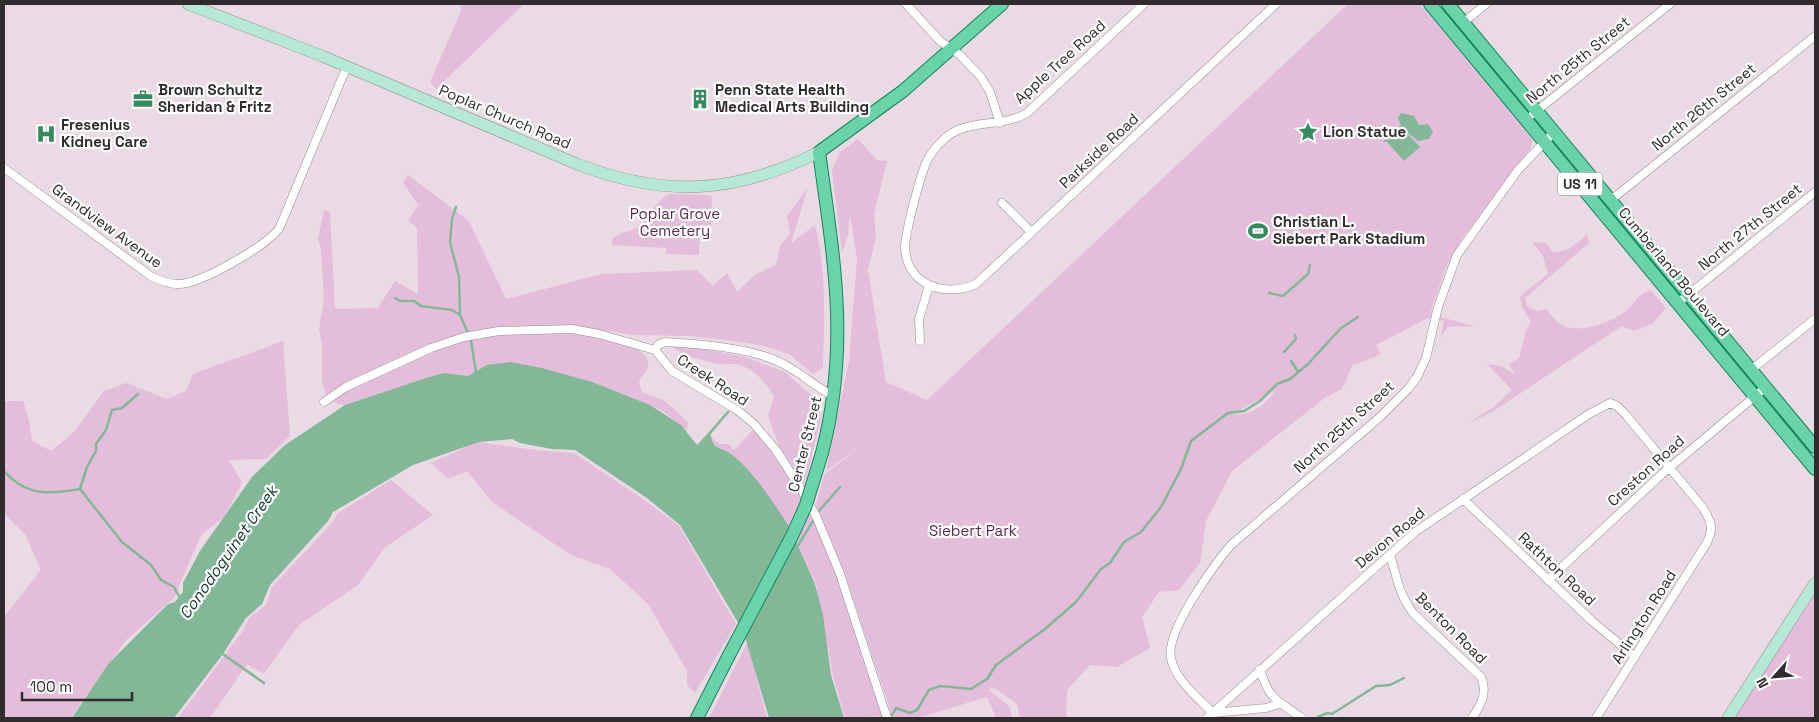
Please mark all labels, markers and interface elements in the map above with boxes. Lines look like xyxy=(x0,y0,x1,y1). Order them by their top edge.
street label: North 25th Street xyxy=(1522,12,1634,107)
street label: Apple Tree Road xyxy=(1010,16,1109,108)
street label: North 26th Street xyxy=(1648,59,1760,155)
place label: Brown Schultz Sheridan & Fritz xyxy=(158,80,272,116)
street label: Poplar Church Road xyxy=(436,80,574,153)
place label: Penn State Health Medical Arts Building xyxy=(715,80,869,116)
office icon: Brown Schultz Sheridan & Fritz xyxy=(132,88,154,110)
building icon: Penn State Health Medical Arts Building xyxy=(689,88,711,110)
street label: Parkside Road xyxy=(1055,109,1142,192)
place label: Fresenius Kidney Care xyxy=(61,115,148,151)
place icon: Lion Statue xyxy=(1297,121,1319,143)
place label: Lion Statue xyxy=(1323,122,1406,141)
hospital icon: Fresenius Kidney Care xyxy=(35,123,57,145)
road number: US 11 xyxy=(1558,172,1602,195)
street label: Grandview Avenue xyxy=(48,179,166,272)
street label: North 27th Street xyxy=(1694,179,1805,274)
street label: Cumberland Boulevard xyxy=(1615,203,1734,340)
park label: Poplar Grove Cemetery xyxy=(630,204,720,240)
place label: Christian L. Siebert Park Stadium xyxy=(1273,212,1425,248)
sports icon: Christian L. Siebert Park Stadium xyxy=(1247,220,1269,242)
street label: Creek Road xyxy=(674,349,753,410)
street label: North 25th Street xyxy=(1290,376,1398,477)
street label: Center Street xyxy=(783,394,826,494)
street label: Creston Road xyxy=(1603,431,1688,510)
water label: Conodoguinet Creek xyxy=(174,480,284,623)
street label: Devon Road xyxy=(1351,503,1429,572)
park label: Siebert Park xyxy=(929,521,1017,540)
street label: Rathton Road xyxy=(1515,528,1600,609)
street label: Arlington Road xyxy=(1607,566,1680,667)
street label: Benton Road xyxy=(1412,588,1491,667)
north arrow xyxy=(1749,652,1799,702)
scale bar xyxy=(22,670,132,702)
text: N xyxy=(1752,675,1773,691)
text: 100 m xyxy=(30,677,72,696)

